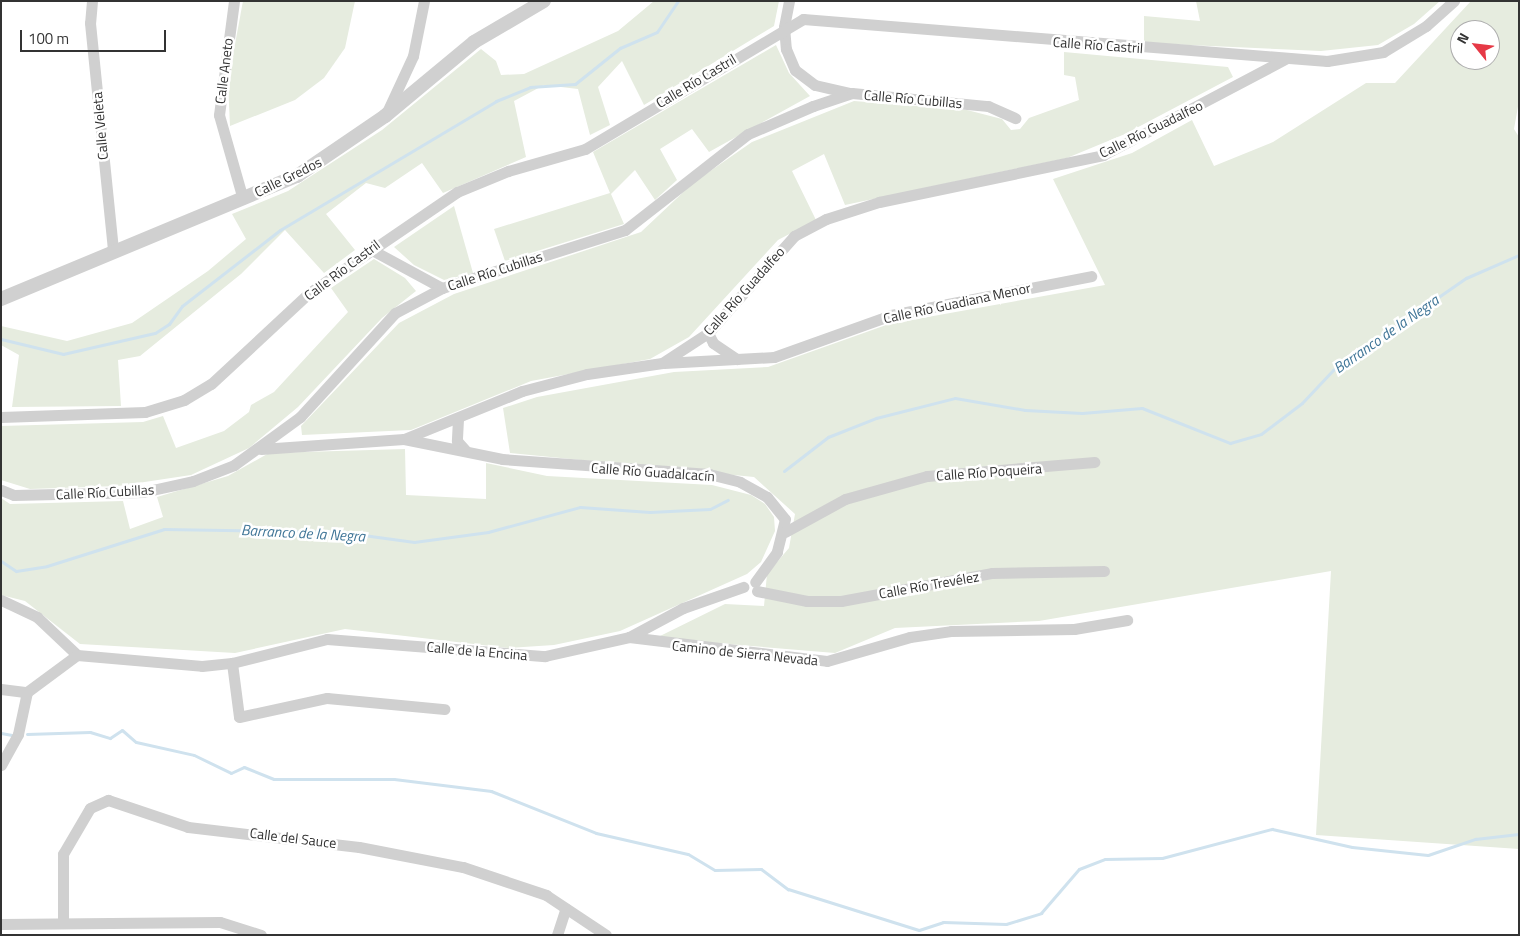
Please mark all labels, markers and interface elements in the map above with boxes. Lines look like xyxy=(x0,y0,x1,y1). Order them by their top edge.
scale bar xyxy=(22,20,169,52)
north arrow xyxy=(1450,20,1500,70)
text: 100 m xyxy=(28,27,69,50)
text: N xyxy=(1451,29,1474,47)
street label: Calle Río Castril xyxy=(1052,33,1144,57)
street label: Calle Aneto xyxy=(212,37,236,105)
street label: Calle Río Castril xyxy=(653,50,739,112)
street label: Calle Río Cubillas xyxy=(863,86,963,112)
street label: Calle Veleta xyxy=(89,91,111,161)
street label: Calle Río Guadalfeo xyxy=(1096,97,1206,161)
street label: Calle Gredos xyxy=(252,153,324,201)
street label: Calle Río Castril xyxy=(301,236,383,304)
street label: Calle Río Guadalfeo xyxy=(700,243,788,339)
street label: Calle Río Cubillas xyxy=(445,248,545,294)
street label: Calle Río Guadiana Menor xyxy=(882,279,1032,327)
water label: Barranco de la Negra xyxy=(1330,291,1442,377)
street label: Calle Río Guadalcacín xyxy=(591,459,715,485)
street label: Calle Río Poqueira xyxy=(936,460,1042,484)
street label: Calle Río Cubillas xyxy=(55,481,155,503)
water label: Barranco de la Negra xyxy=(241,521,365,545)
street label: Calle Río Trevélez xyxy=(878,568,980,602)
street label: Camino de Sierra Nevada xyxy=(671,637,819,669)
street label: Calle de la Encina xyxy=(426,638,528,664)
street label: Calle del Sauce xyxy=(249,824,337,852)

